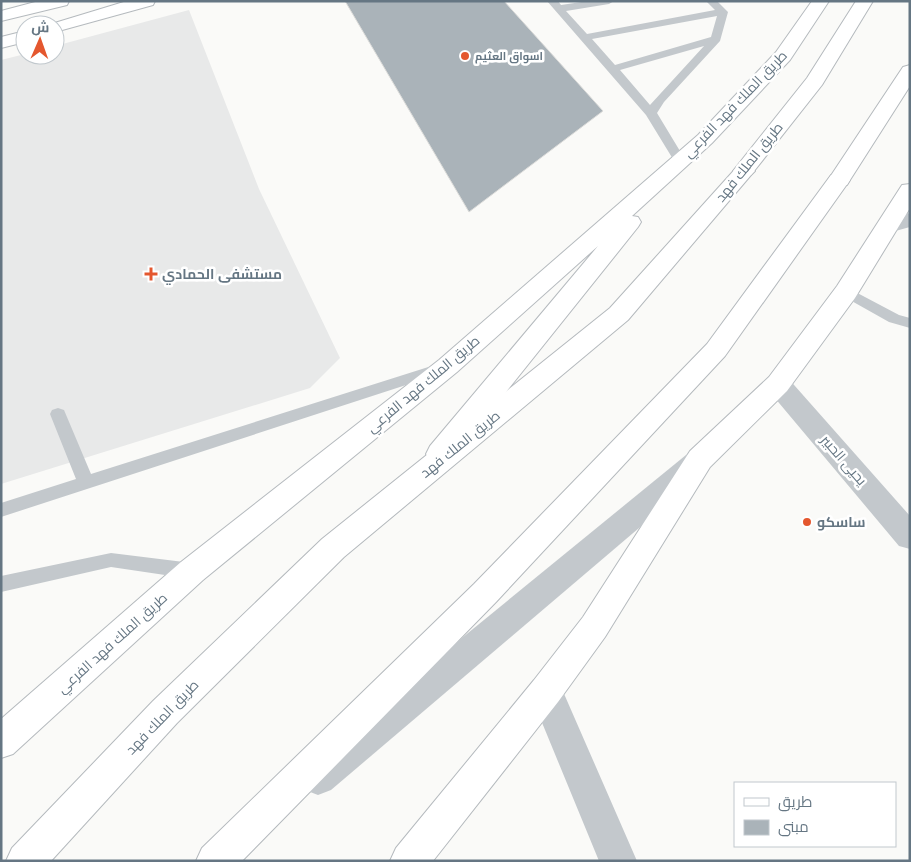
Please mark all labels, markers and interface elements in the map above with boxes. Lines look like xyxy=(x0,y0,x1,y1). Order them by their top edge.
north arrow xyxy=(15,15,65,65)
text: ش xyxy=(31,18,50,36)
street label: طريق الملك فهد الفرعي xyxy=(679,47,791,161)
place label: اسواق العثيم xyxy=(475,49,543,64)
marker: اسواق العثيم xyxy=(459,50,471,62)
street label: طريق الملك فهد xyxy=(712,119,786,205)
place label: مستشفى الحمادي xyxy=(162,265,282,285)
marker: مستشفى الحمادي xyxy=(144,267,158,281)
street label: طريق الملك فهد الفرعي xyxy=(363,331,485,439)
street label: طريق الملك فهد xyxy=(417,406,503,482)
street label: يحيى الحبير xyxy=(817,430,871,489)
place label: ساسكو xyxy=(817,513,866,531)
marker: ساسكو xyxy=(801,516,813,528)
street label: طريق الملك فهد الفرعي xyxy=(53,589,173,700)
street label: طريق الملك فهد xyxy=(122,676,202,758)
legend xyxy=(734,782,896,847)
text: طريق xyxy=(778,792,812,812)
text: مبنى xyxy=(778,817,809,837)

